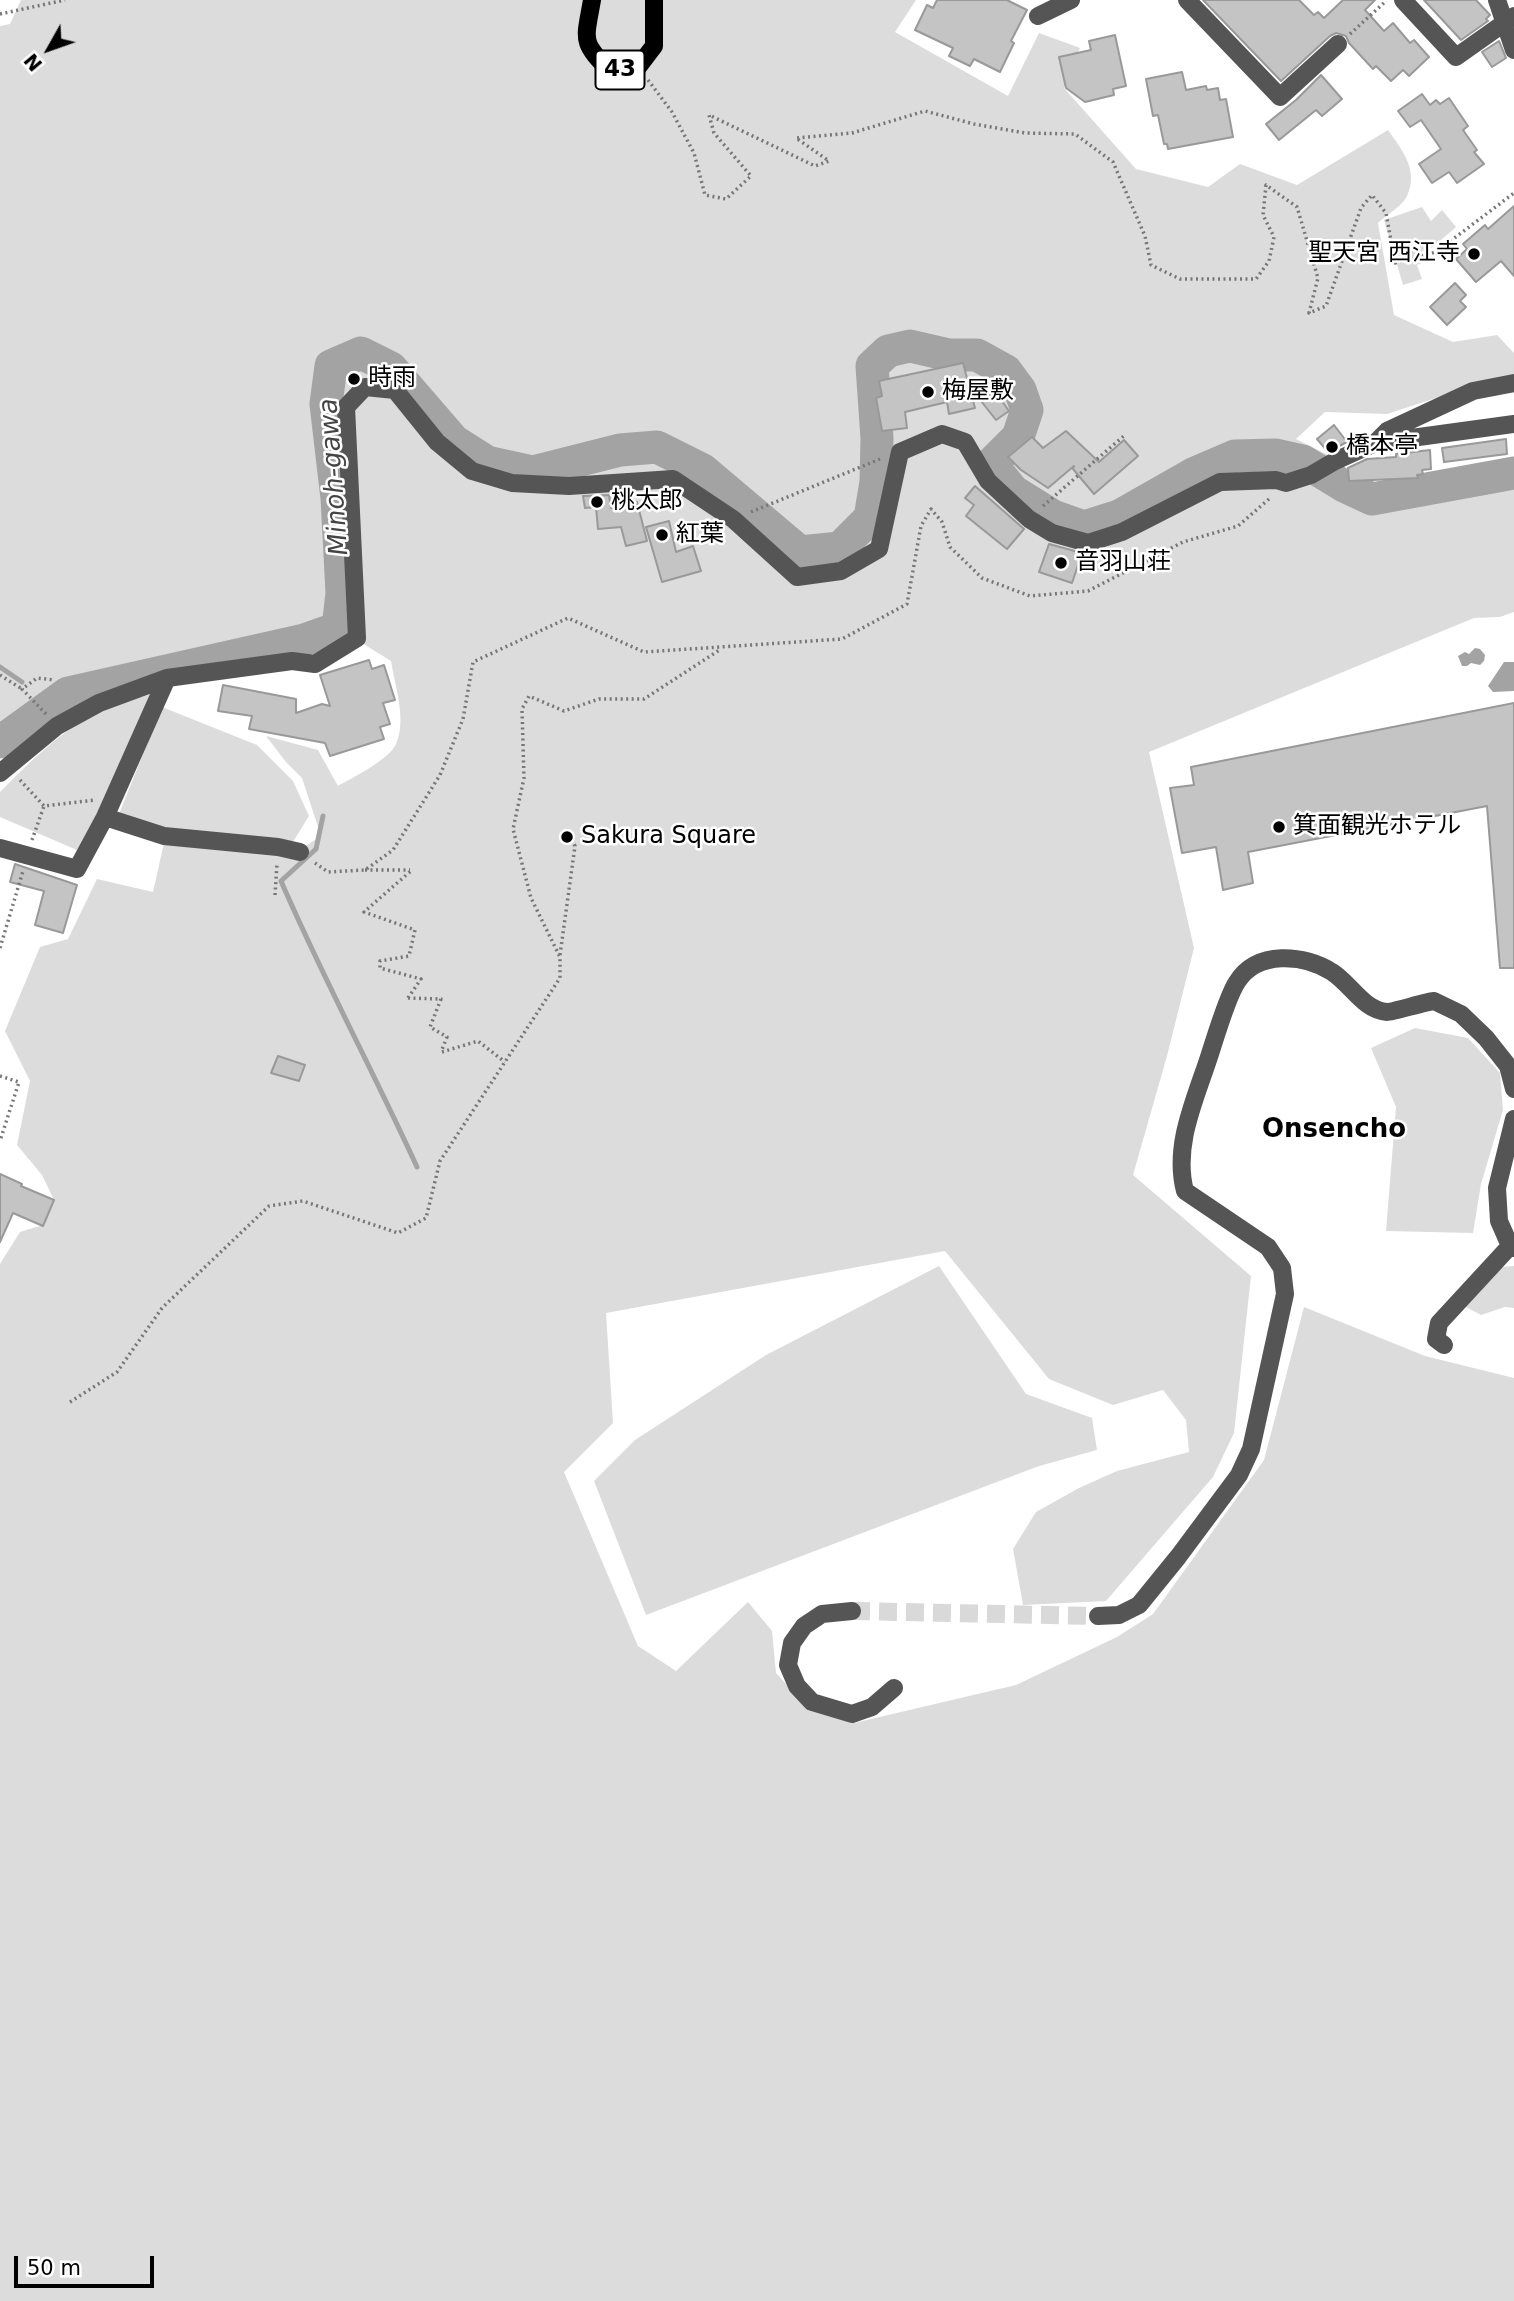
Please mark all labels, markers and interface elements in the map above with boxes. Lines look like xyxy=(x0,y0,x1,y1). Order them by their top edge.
north arrow xyxy=(14,14,84,84)
text: N xyxy=(19,49,46,76)
road number: 43 xyxy=(596,50,644,90)
place label: 聖天宮 西江寺 xyxy=(1308,240,1460,268)
marker: 聖天宮 西江寺 xyxy=(1466,246,1482,262)
place label: 時雨 xyxy=(368,365,416,393)
marker: 時雨 xyxy=(346,371,362,387)
place label: 梅屋敷 xyxy=(942,378,1014,406)
marker: 梅屋敷 xyxy=(920,384,936,400)
water label: Minoh-gawa xyxy=(314,397,356,557)
place label: 橋本亭 xyxy=(1346,433,1418,461)
marker: 橋本亭 xyxy=(1324,439,1340,455)
place label: 桃太郎 xyxy=(611,488,683,516)
marker: 桃太郎 xyxy=(589,494,605,510)
place label: 紅葉 xyxy=(676,521,724,549)
marker: 紅葉 xyxy=(654,527,670,543)
place label: 音羽山荘 xyxy=(1075,549,1171,577)
marker: 音羽山荘 xyxy=(1053,555,1069,571)
place label: 箕面観光ホテル xyxy=(1293,813,1461,841)
marker: 箕面観光ホテル xyxy=(1271,819,1287,835)
place label: Sakura Square xyxy=(581,823,756,851)
marker: Sakura Square xyxy=(559,829,575,845)
district label: Onsencho xyxy=(1262,1114,1406,1146)
scale bar xyxy=(18,2242,158,2286)
text: 50 m xyxy=(27,2256,81,2280)

